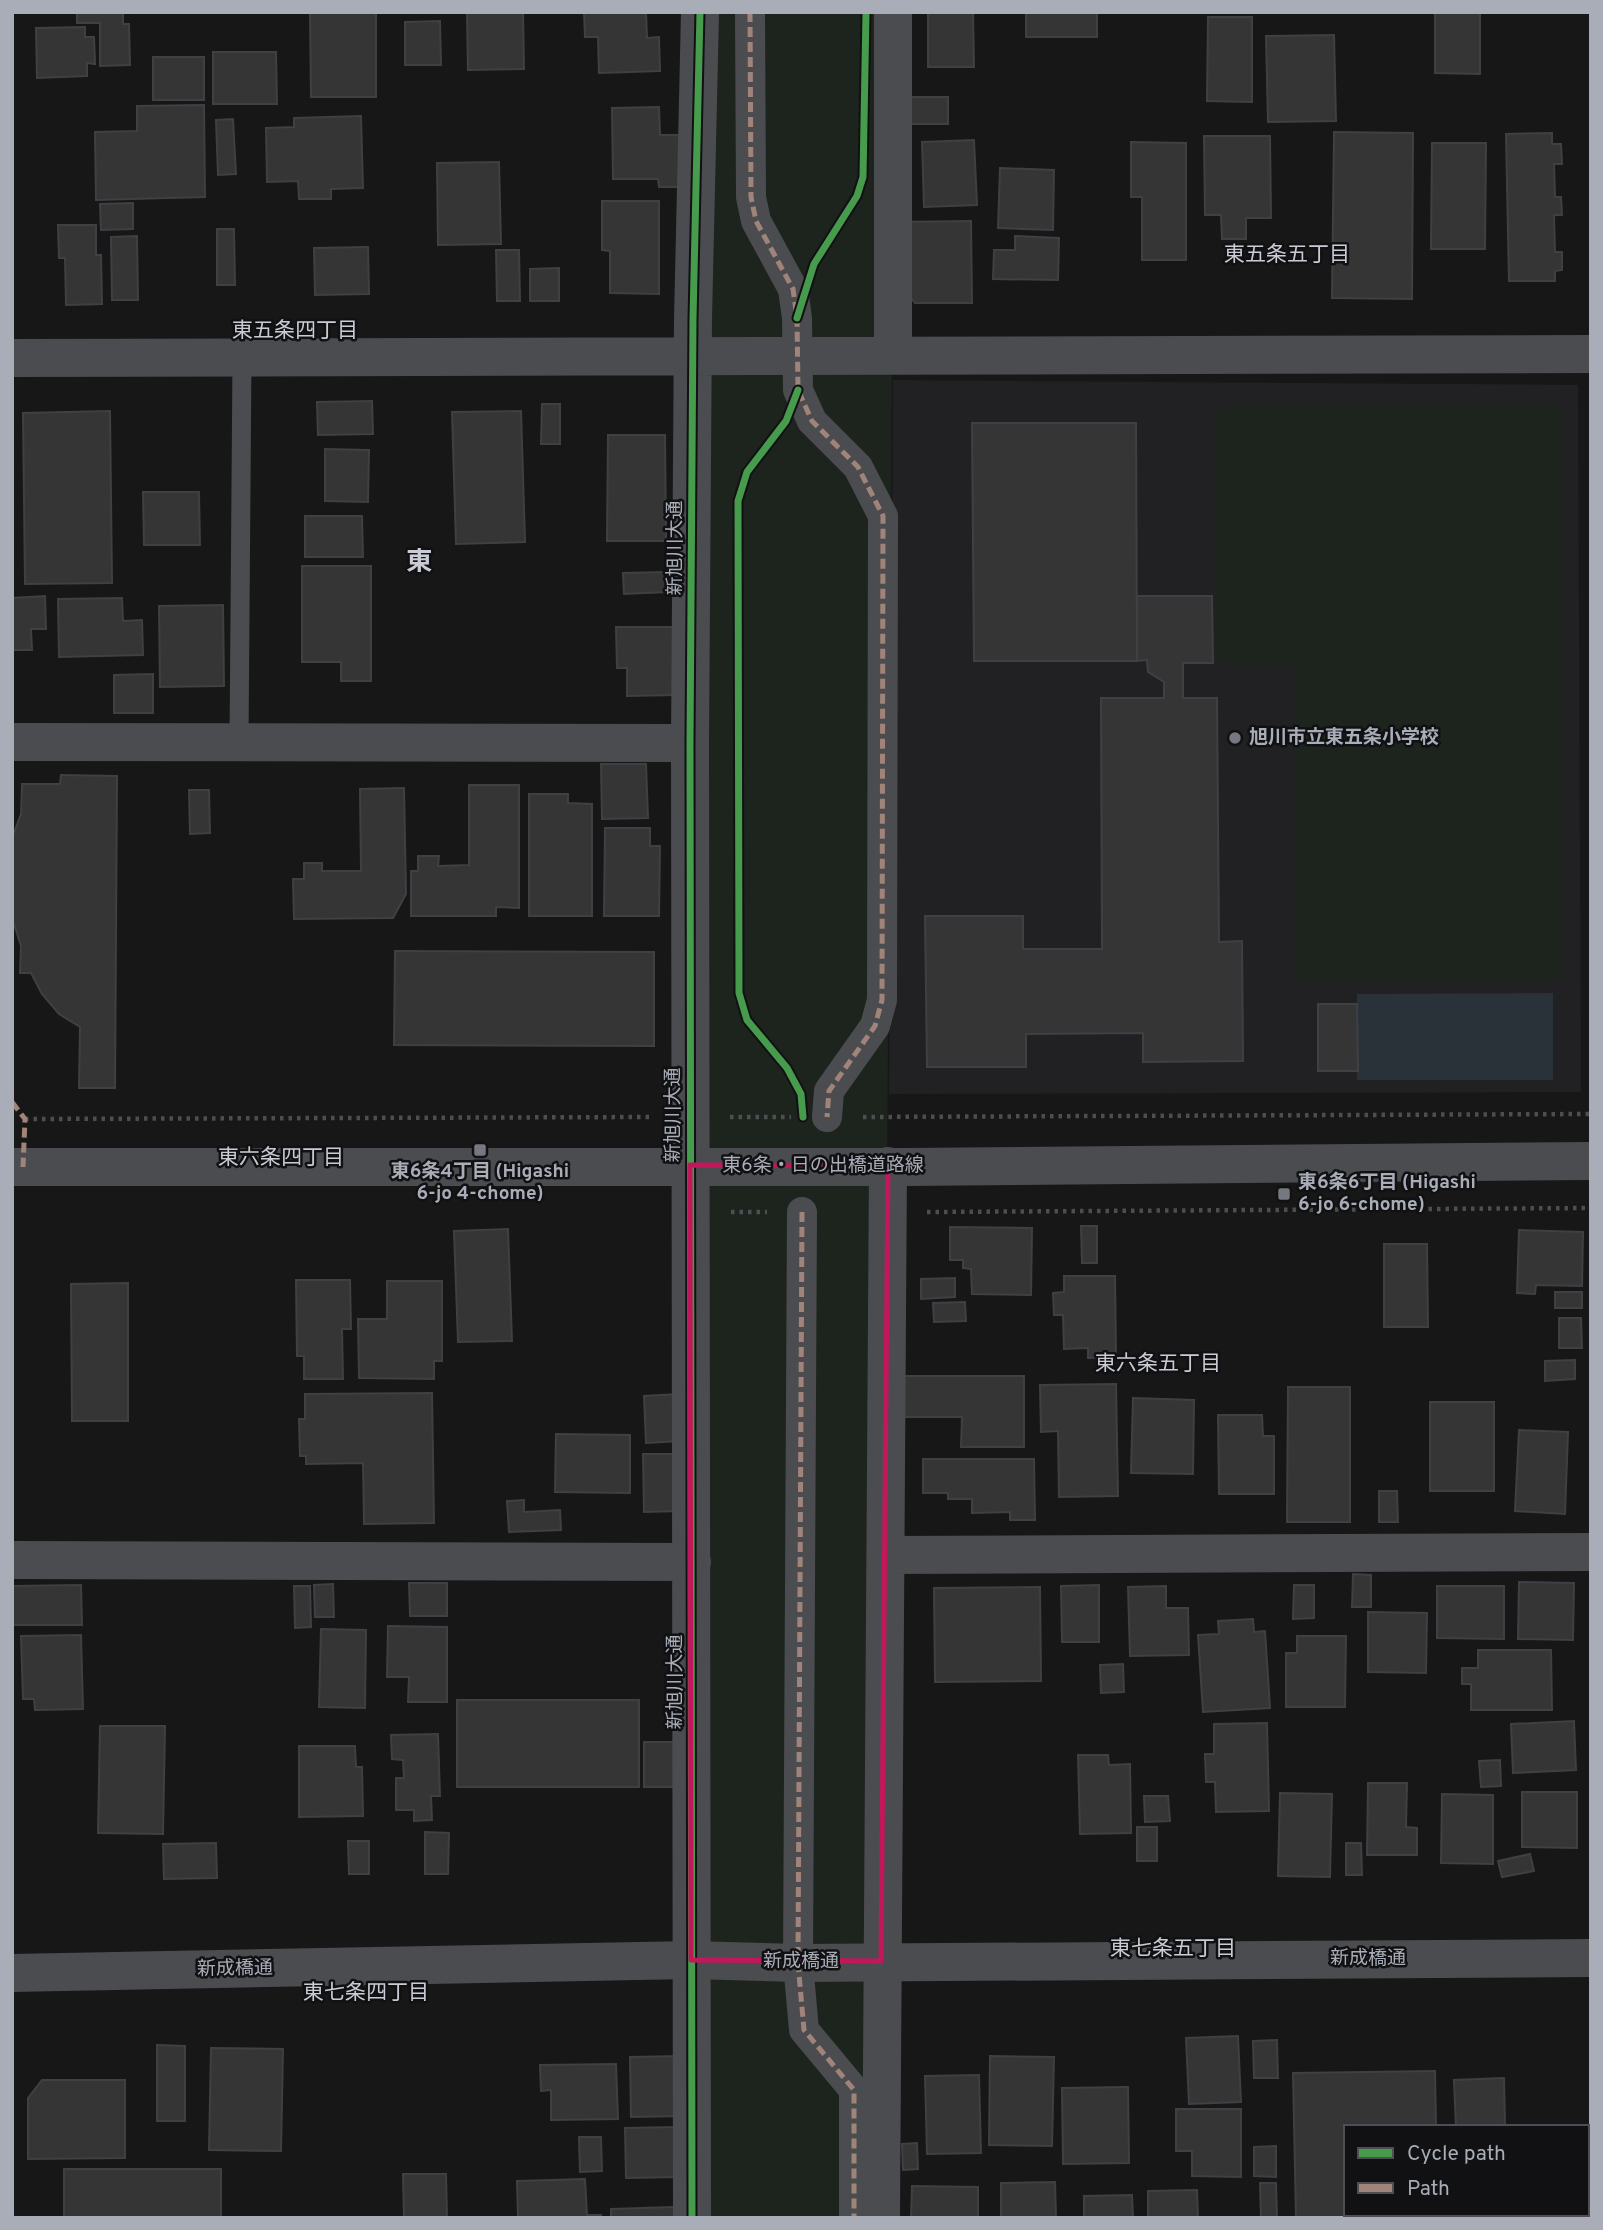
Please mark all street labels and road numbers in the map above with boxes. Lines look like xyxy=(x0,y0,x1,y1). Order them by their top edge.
street label: 新旭川大通 xyxy=(664,500,688,596)
street label: 新旭川大通 xyxy=(662,1067,686,1163)
street label: 東6条・日の出橋道路線 xyxy=(722,1154,924,1178)
street label: 新旭川大通 xyxy=(664,1634,688,1730)
street label: 新成橋通 xyxy=(1330,1947,1406,1971)
street label: 新成橋通 xyxy=(763,1950,839,1974)
street label: 新成橋通 xyxy=(197,1956,273,1982)

